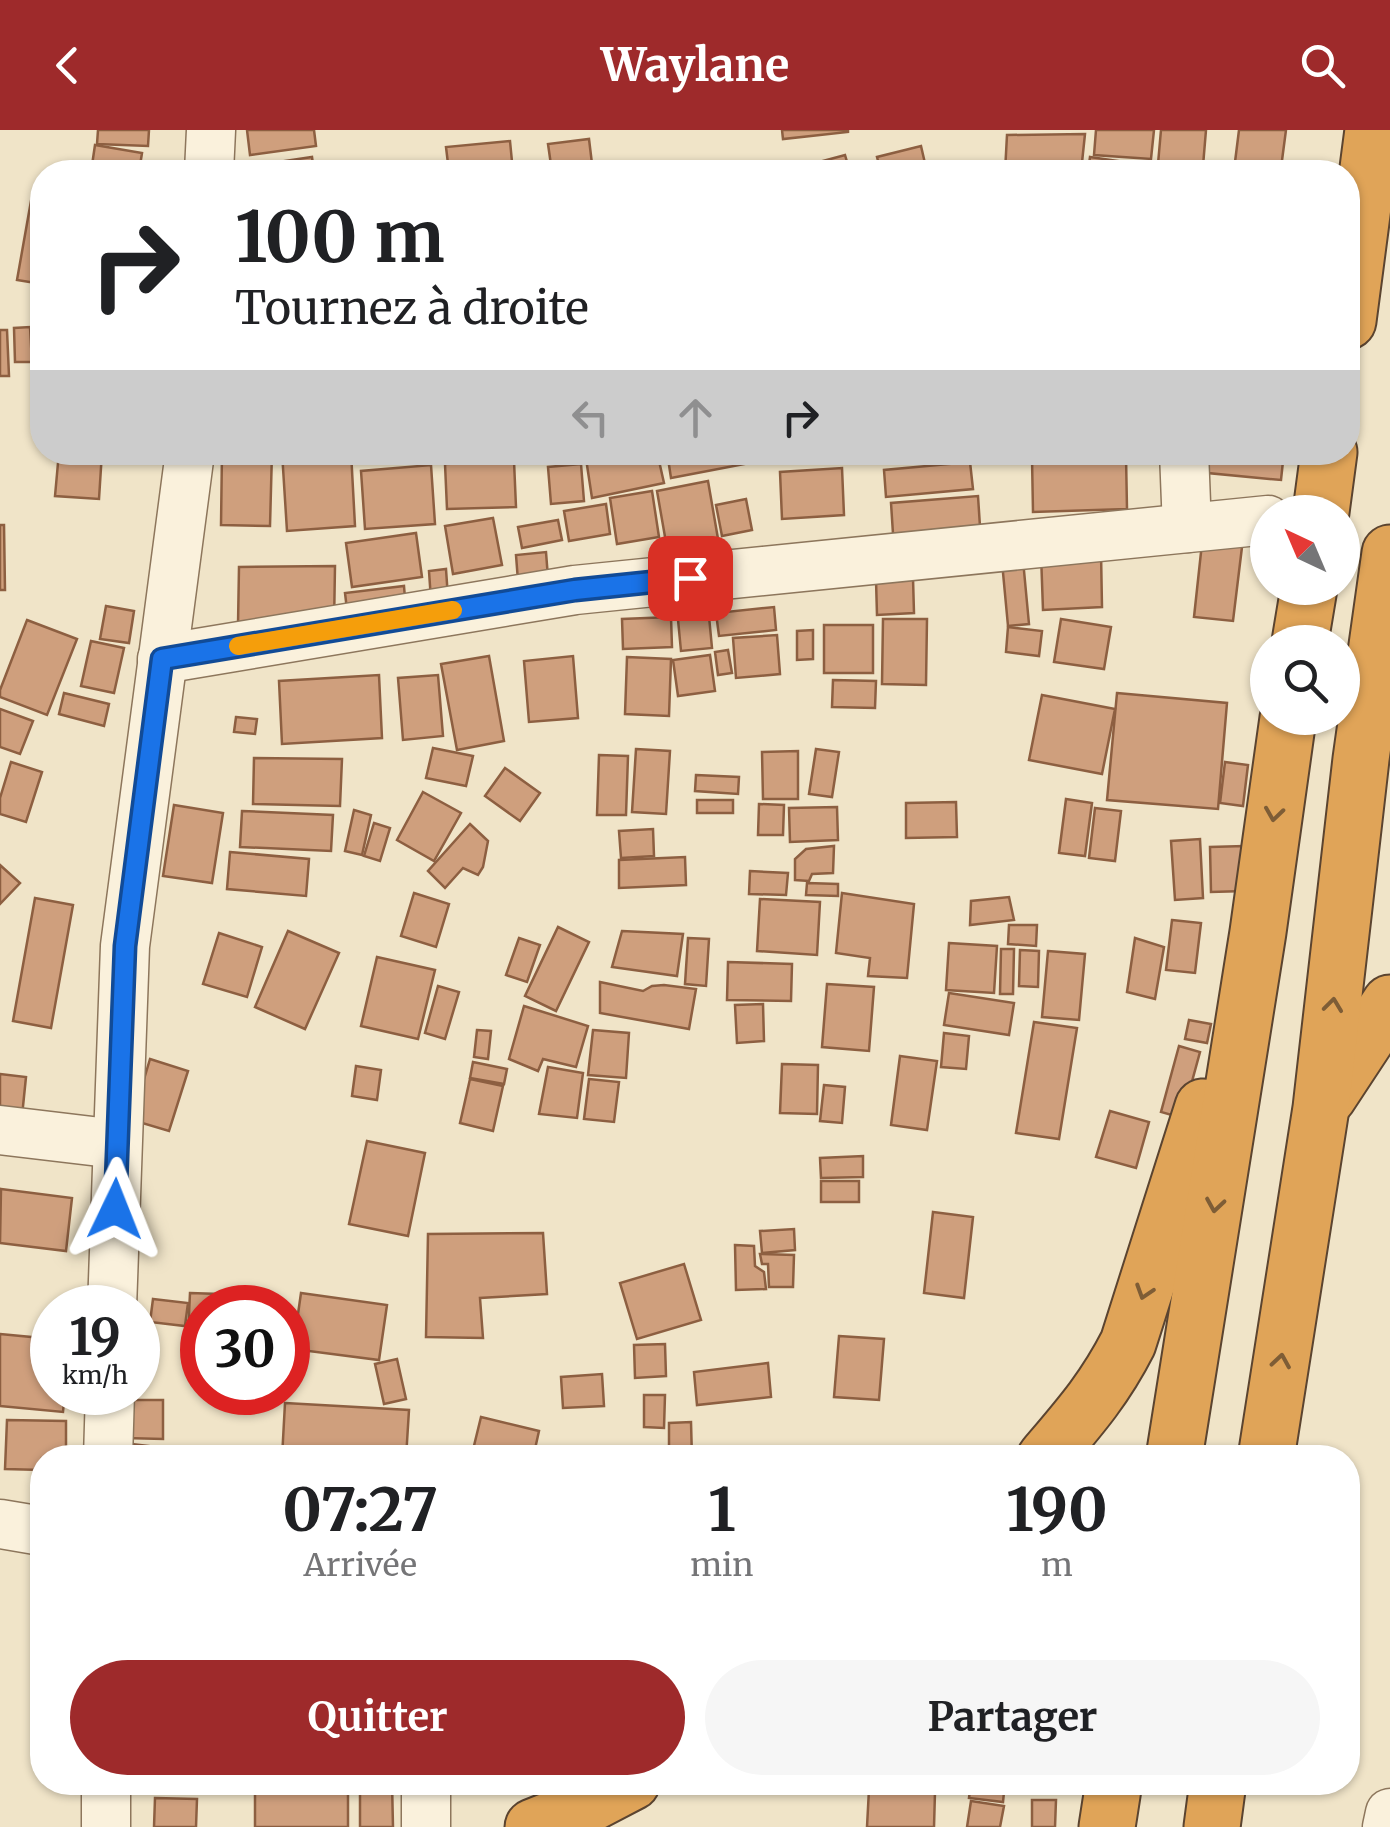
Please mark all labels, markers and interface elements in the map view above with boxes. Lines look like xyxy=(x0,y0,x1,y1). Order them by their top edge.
text: Waylane xyxy=(601,37,789,93)
icon: back xyxy=(40,38,95,93)
icon: search xyxy=(1295,38,1350,93)
text: 100 m xyxy=(235,193,445,281)
icon: right xyxy=(70,200,200,330)
text: Tournez à droite xyxy=(235,280,589,336)
icon: left xyxy=(563,390,618,445)
icon: ahead xyxy=(668,390,723,445)
icon: right xyxy=(773,390,828,445)
north arrow xyxy=(1250,495,1360,605)
map controls xyxy=(1250,495,1360,735)
pin xyxy=(648,536,733,621)
icon: arrive xyxy=(663,551,718,606)
button: search xyxy=(1250,625,1360,735)
one-way arrow xyxy=(1264,806,1285,822)
one-way arrow xyxy=(1322,997,1343,1013)
position arrow xyxy=(63,1157,167,1261)
one-way arrow xyxy=(1206,1196,1227,1213)
one-way arrow xyxy=(1135,1283,1156,1300)
speed limit sign: 30 xyxy=(180,1285,310,1415)
text: 19 xyxy=(69,1306,121,1369)
one-way arrow xyxy=(1270,1353,1291,1369)
text: km/h xyxy=(62,1359,128,1391)
text: 07:27 xyxy=(282,1472,438,1547)
text: 1 xyxy=(708,1472,736,1547)
text: 190 xyxy=(1006,1472,1108,1547)
text: Arrivée xyxy=(303,1545,417,1585)
text: min xyxy=(690,1545,754,1585)
text: m xyxy=(1041,1545,1073,1585)
button: Quitter xyxy=(70,1660,685,1775)
button: Partager xyxy=(705,1660,1320,1775)

